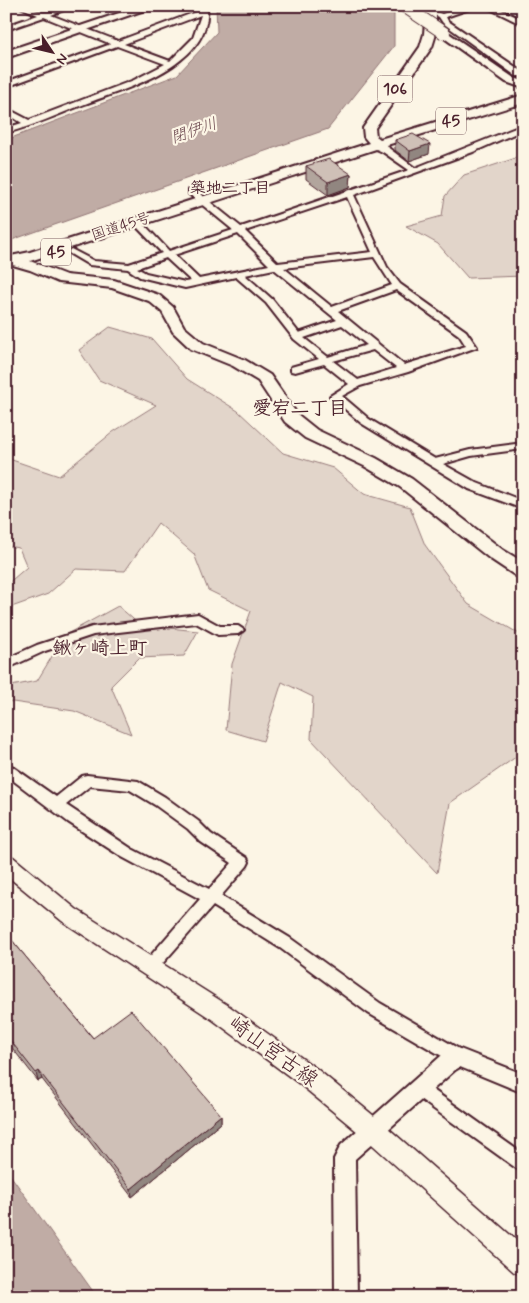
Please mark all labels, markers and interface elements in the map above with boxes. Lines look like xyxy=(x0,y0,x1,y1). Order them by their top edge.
north arrow xyxy=(28,28,78,78)
text: N xyxy=(52,50,72,68)
road number: 106 xyxy=(378,76,412,102)
road number: 45 xyxy=(436,108,466,134)
water label: 閉伊川 xyxy=(168,113,220,149)
district label: 築地二丁目 xyxy=(190,178,270,199)
street label: 国道45号 xyxy=(89,208,153,246)
road number: 45 xyxy=(41,238,71,266)
district label: 愛宕二丁目 xyxy=(252,396,348,421)
district label: 鍬ヶ崎上町 xyxy=(52,636,148,661)
street label: 崎山宮古線 xyxy=(222,1010,324,1094)

